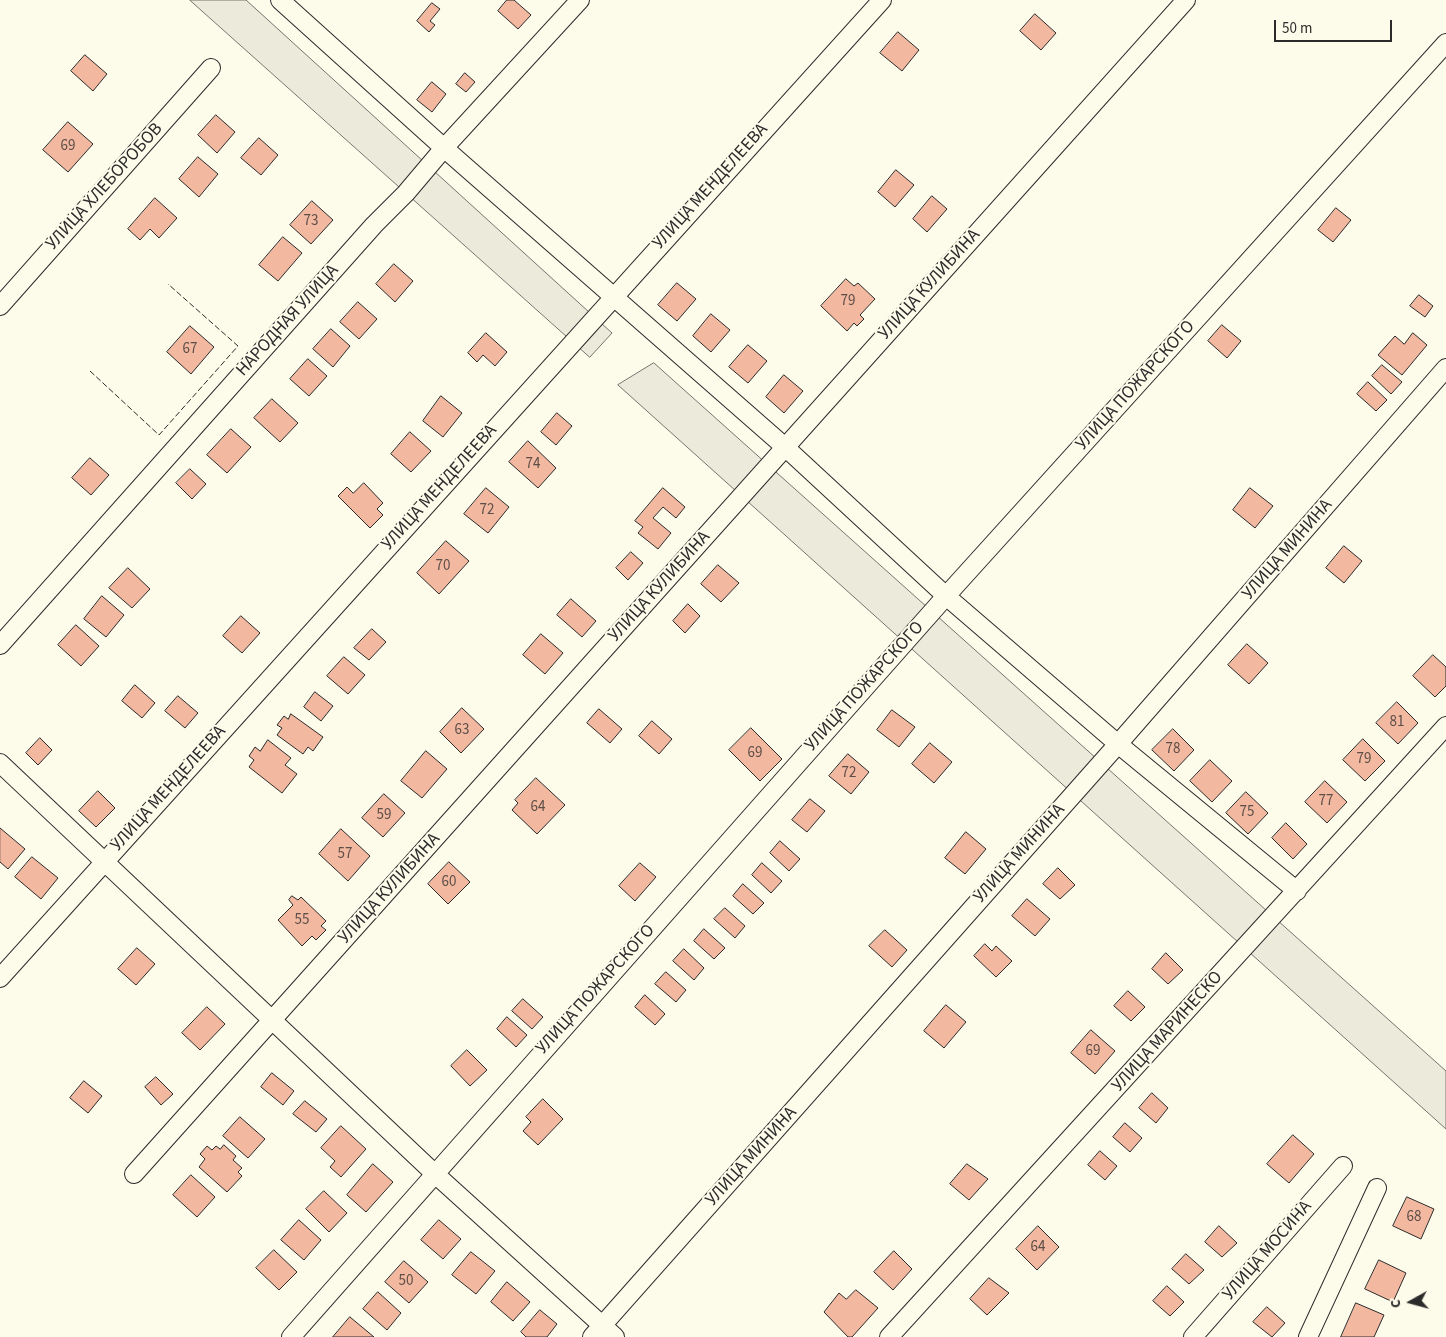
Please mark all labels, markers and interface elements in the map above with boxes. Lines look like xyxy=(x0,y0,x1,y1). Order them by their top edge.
scale bar xyxy=(1276,10,1394,42)
text: 50 m xyxy=(1282,18,1312,39)
street label: УЛИЦА ХЛЕБОРОБОВ xyxy=(42,119,168,255)
street label: УЛИЦА МЕНДЕЛЕЕВА xyxy=(649,120,773,254)
house number: 69 xyxy=(61,138,75,156)
house number: 73 xyxy=(304,213,318,231)
street label: УЛИЦА КУЛИБИНА xyxy=(875,225,985,345)
street label: НАРОДНАЯ УЛИЦА xyxy=(232,261,344,381)
house number: 79 xyxy=(841,293,855,311)
street label: УЛИЦА ПОЖАРСКОГО xyxy=(1072,317,1200,455)
house number: 67 xyxy=(183,341,197,359)
street label: УЛИЦА МЕНДЕЛЕЕВА xyxy=(378,421,502,555)
house number: 74 xyxy=(526,456,540,474)
street label: УЛИЦА МИНИНА xyxy=(1238,495,1338,605)
house number: 72 xyxy=(480,502,494,520)
street label: УЛИЦА КУЛИБИНА xyxy=(605,527,715,647)
house number: 70 xyxy=(436,558,450,576)
street label: УЛИЦА ПОЖАРСКОГО xyxy=(801,618,929,756)
house number: 81 xyxy=(1390,714,1404,732)
street label: УЛИЦА МЕНДЕЛЕЕВА xyxy=(107,722,231,856)
house number: 63 xyxy=(455,722,469,740)
house number: 78 xyxy=(1166,741,1180,759)
house number: 69 xyxy=(748,745,762,763)
house number: 79 xyxy=(1357,751,1371,769)
house number: 72 xyxy=(842,765,856,783)
house number: 77 xyxy=(1319,793,1333,811)
house number: 64 xyxy=(531,799,545,817)
street label: УЛИЦА МИНИНА xyxy=(970,800,1070,908)
house number: 75 xyxy=(1240,804,1254,822)
house number: 59 xyxy=(377,807,391,825)
street label: УЛИЦА КУЛИБИНА xyxy=(335,829,445,949)
house number: 57 xyxy=(338,846,352,864)
house number: 60 xyxy=(442,874,456,892)
house number: 55 xyxy=(295,912,309,930)
street label: УЛИЦА ПОЖАРСКОГО xyxy=(532,921,660,1059)
street label: УЛИЦА МАРИНЕСКО xyxy=(1108,967,1228,1097)
house number: 69 xyxy=(1086,1043,1100,1061)
street label: УЛИЦА МИНИНА xyxy=(702,1103,802,1211)
street label: УЛИЦА МОСИНА xyxy=(1219,1197,1317,1305)
house number: 68 xyxy=(1407,1209,1421,1227)
house number: 64 xyxy=(1031,1239,1045,1257)
house number: 50 xyxy=(399,1273,413,1291)
north arrow xyxy=(1386,1277,1436,1327)
text: С xyxy=(1386,1299,1407,1309)

